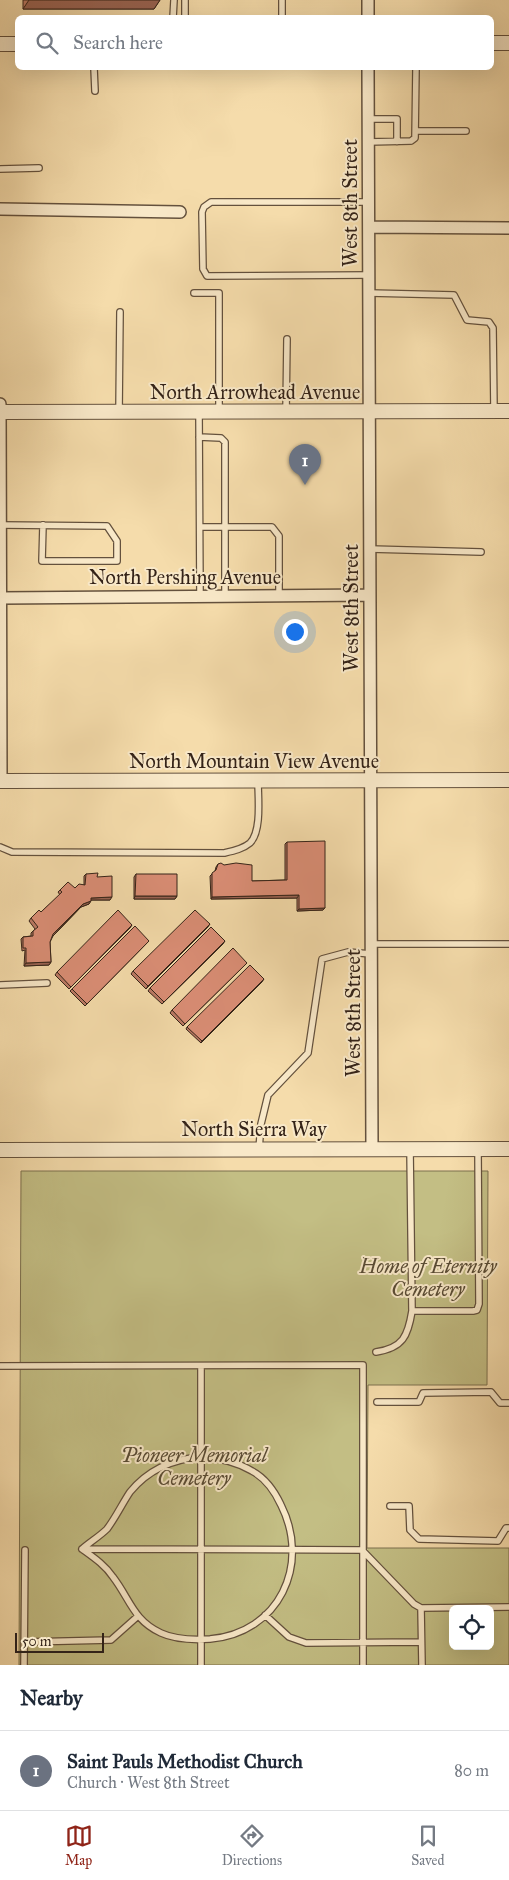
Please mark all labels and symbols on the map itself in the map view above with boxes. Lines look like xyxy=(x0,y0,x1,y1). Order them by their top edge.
street label: West 8th Street xyxy=(338,139,362,267)
street label: North Arrowhead Avenue xyxy=(150,380,360,404)
pin: 1 xyxy=(289,444,321,485)
street label: West 8th Street xyxy=(339,544,363,672)
street label: North Pershing Avenue xyxy=(89,565,281,590)
your location xyxy=(282,619,308,645)
street label: North Mountain View Avenue xyxy=(129,749,379,773)
street label: West 8th Street xyxy=(341,949,365,1077)
street label: North Sierra Way xyxy=(181,1117,327,1141)
park label: Home of Eternity Cemetery xyxy=(358,1254,498,1301)
park label: Pioneer Memorial Cemetery xyxy=(121,1443,269,1490)
scale bar xyxy=(15,1630,104,1653)

